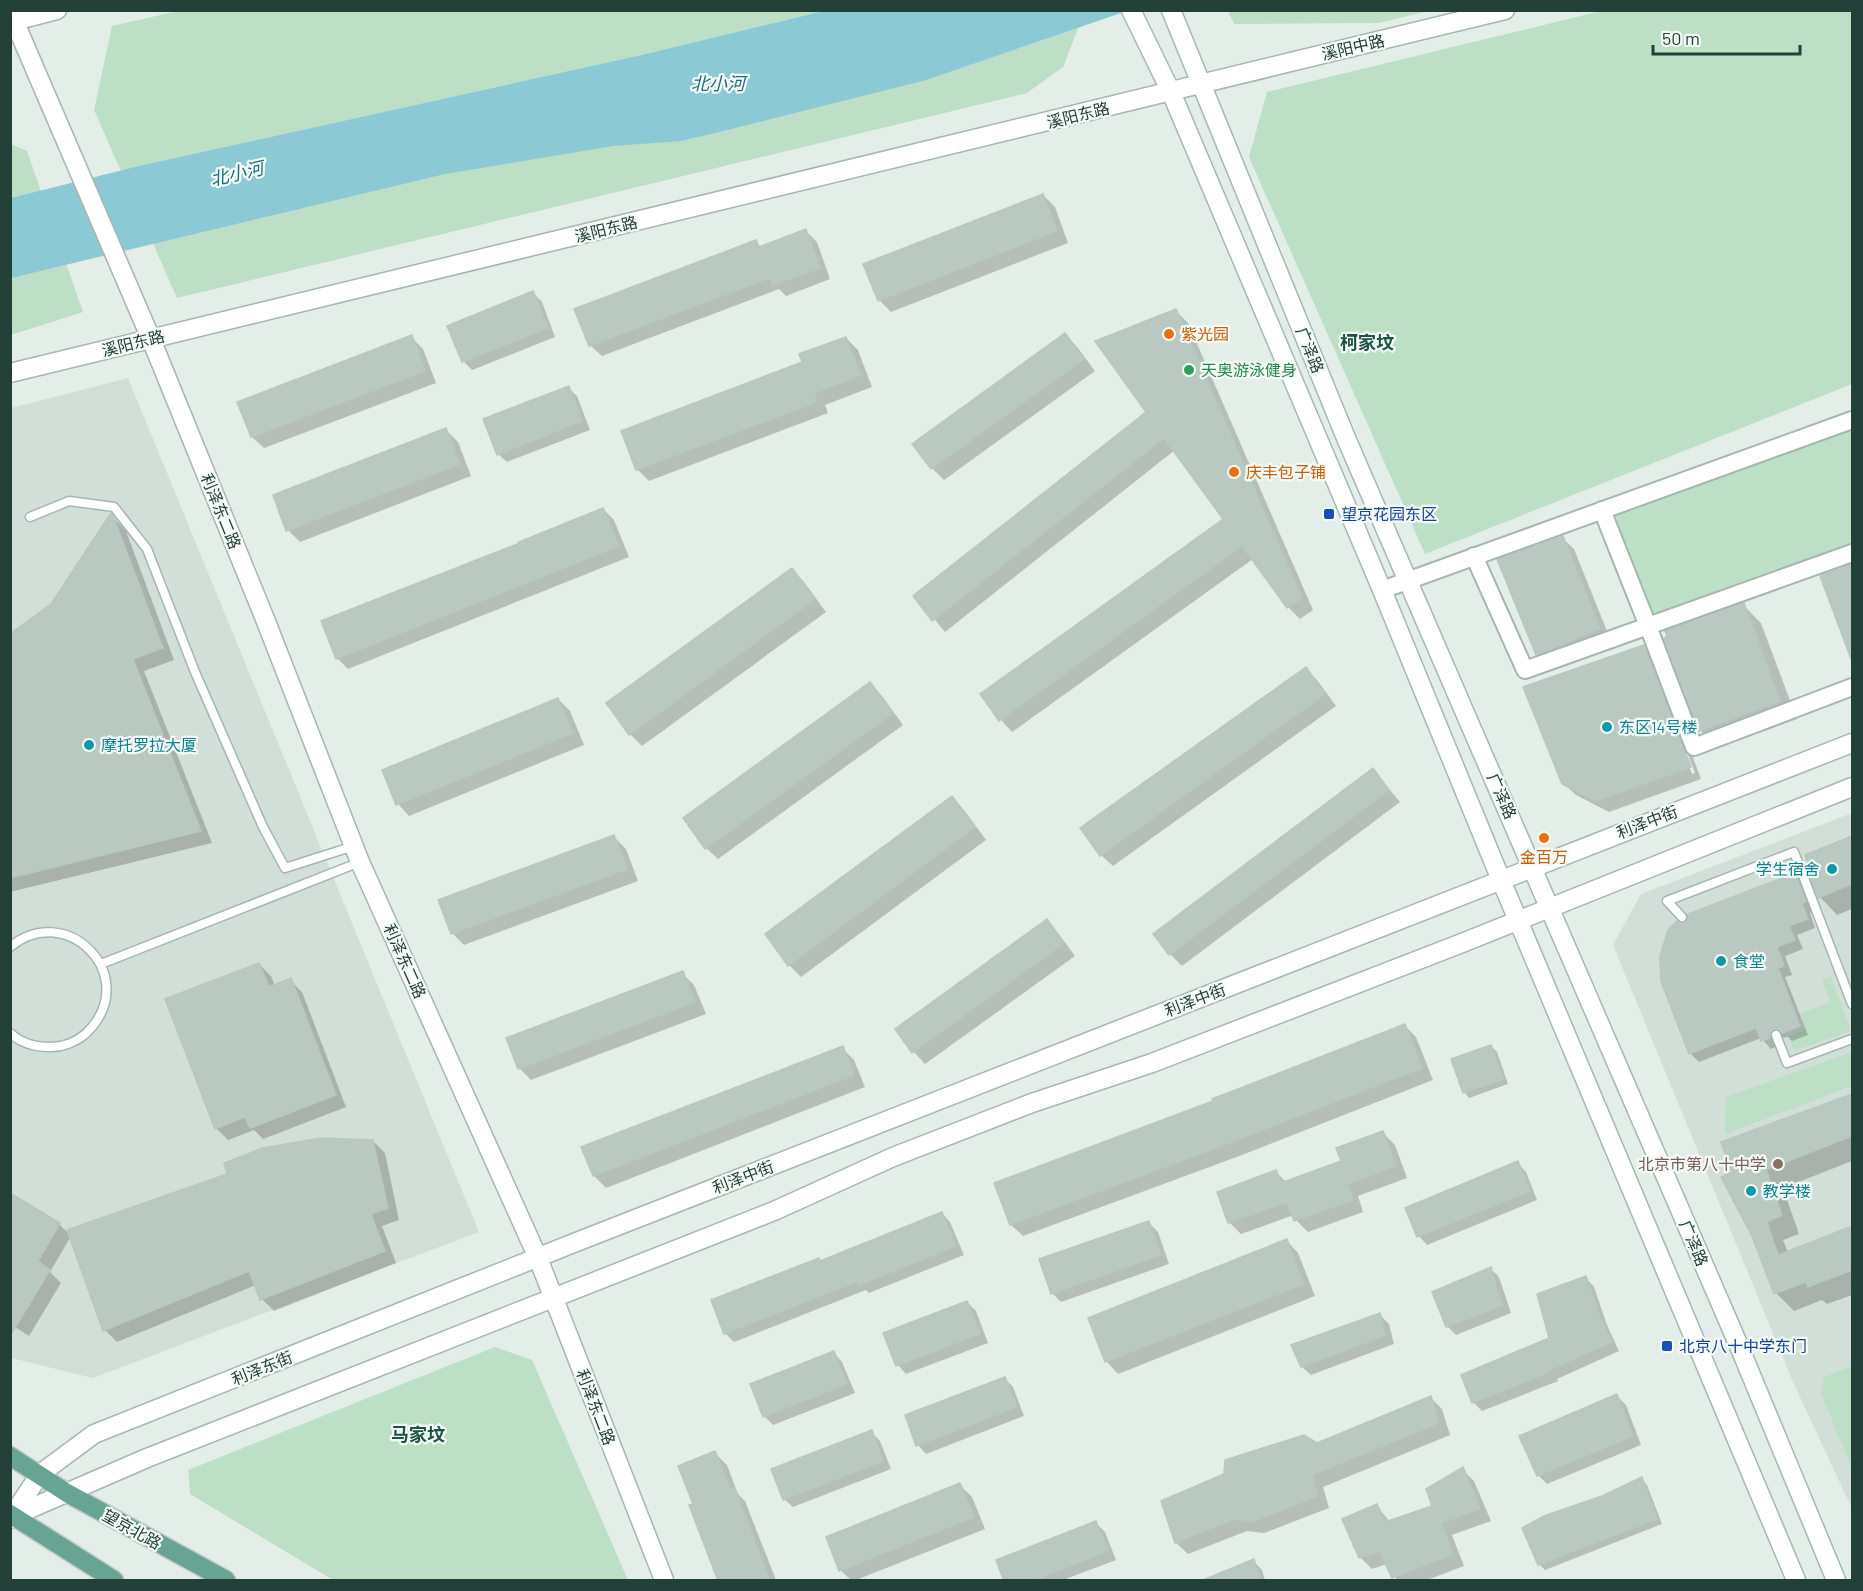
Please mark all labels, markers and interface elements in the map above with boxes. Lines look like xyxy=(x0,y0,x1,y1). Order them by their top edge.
scale bar xyxy=(1653,18,1800,56)
text: 50 m xyxy=(1662,27,1700,49)
street label: 溪阳中路 xyxy=(1320,30,1386,63)
water label: 北小河 xyxy=(691,72,748,94)
street label: 溪阳东路 xyxy=(1045,98,1111,131)
water label: 北小河 xyxy=(208,156,268,190)
street label: 溪阳东路 xyxy=(573,212,639,245)
place label: 紫光园 xyxy=(1181,324,1229,343)
street label: 广泽路 xyxy=(1293,324,1328,376)
street label: 溪阳东路 xyxy=(100,326,166,359)
marker: 紫光园 xyxy=(1162,327,1176,341)
district label: 柯家坟 xyxy=(1340,331,1394,353)
place label: 天奥游泳健身 xyxy=(1201,360,1297,379)
marker: 天奥游泳健身 xyxy=(1182,363,1196,377)
place label: 庆丰包子铺 xyxy=(1246,462,1326,481)
marker: 庆丰包子铺 xyxy=(1227,465,1241,479)
street label: 利泽东二路 xyxy=(198,470,245,551)
place label: 望京花园东区 xyxy=(1341,504,1437,523)
marker: 望京花园东区 xyxy=(1322,507,1336,521)
place label: 东区14号楼 xyxy=(1619,717,1697,736)
marker: 东区14号楼 xyxy=(1600,720,1614,734)
place label: 摩托罗拉大厦 xyxy=(101,735,197,754)
marker: 摩托罗拉大厦 xyxy=(82,738,96,752)
street label: 广泽路 xyxy=(1484,770,1521,822)
street label: 利泽中街 xyxy=(1614,801,1680,842)
marker: 金百万 xyxy=(1537,831,1551,845)
place label: 金百万 xyxy=(1520,847,1568,866)
place label: 学生宿舍 xyxy=(1756,859,1820,878)
marker: 学生宿舍 xyxy=(1825,862,1839,876)
street label: 利泽东二路 xyxy=(381,920,430,1001)
place label: 食堂 xyxy=(1733,951,1765,970)
marker: 食堂 xyxy=(1714,954,1728,968)
street label: 利泽中街 xyxy=(1162,979,1228,1020)
place label: 北京市第八十中学 xyxy=(1638,1154,1766,1173)
street label: 利泽中街 xyxy=(710,1156,776,1197)
marker: 北京市第八十中学 xyxy=(1771,1157,1785,1171)
place label: 教学楼 xyxy=(1763,1181,1811,1200)
marker: 教学楼 xyxy=(1744,1184,1758,1198)
street label: 广泽路 xyxy=(1676,1217,1713,1269)
place label: 北京八十中学东门 xyxy=(1679,1336,1807,1355)
marker: 北京八十中学东门 xyxy=(1660,1339,1674,1353)
street label: 利泽东街 xyxy=(229,1347,295,1388)
street label: 利泽东二路 xyxy=(573,1366,620,1448)
district label: 马家坟 xyxy=(391,1423,445,1445)
street label: 望京北路 xyxy=(100,1505,165,1552)

